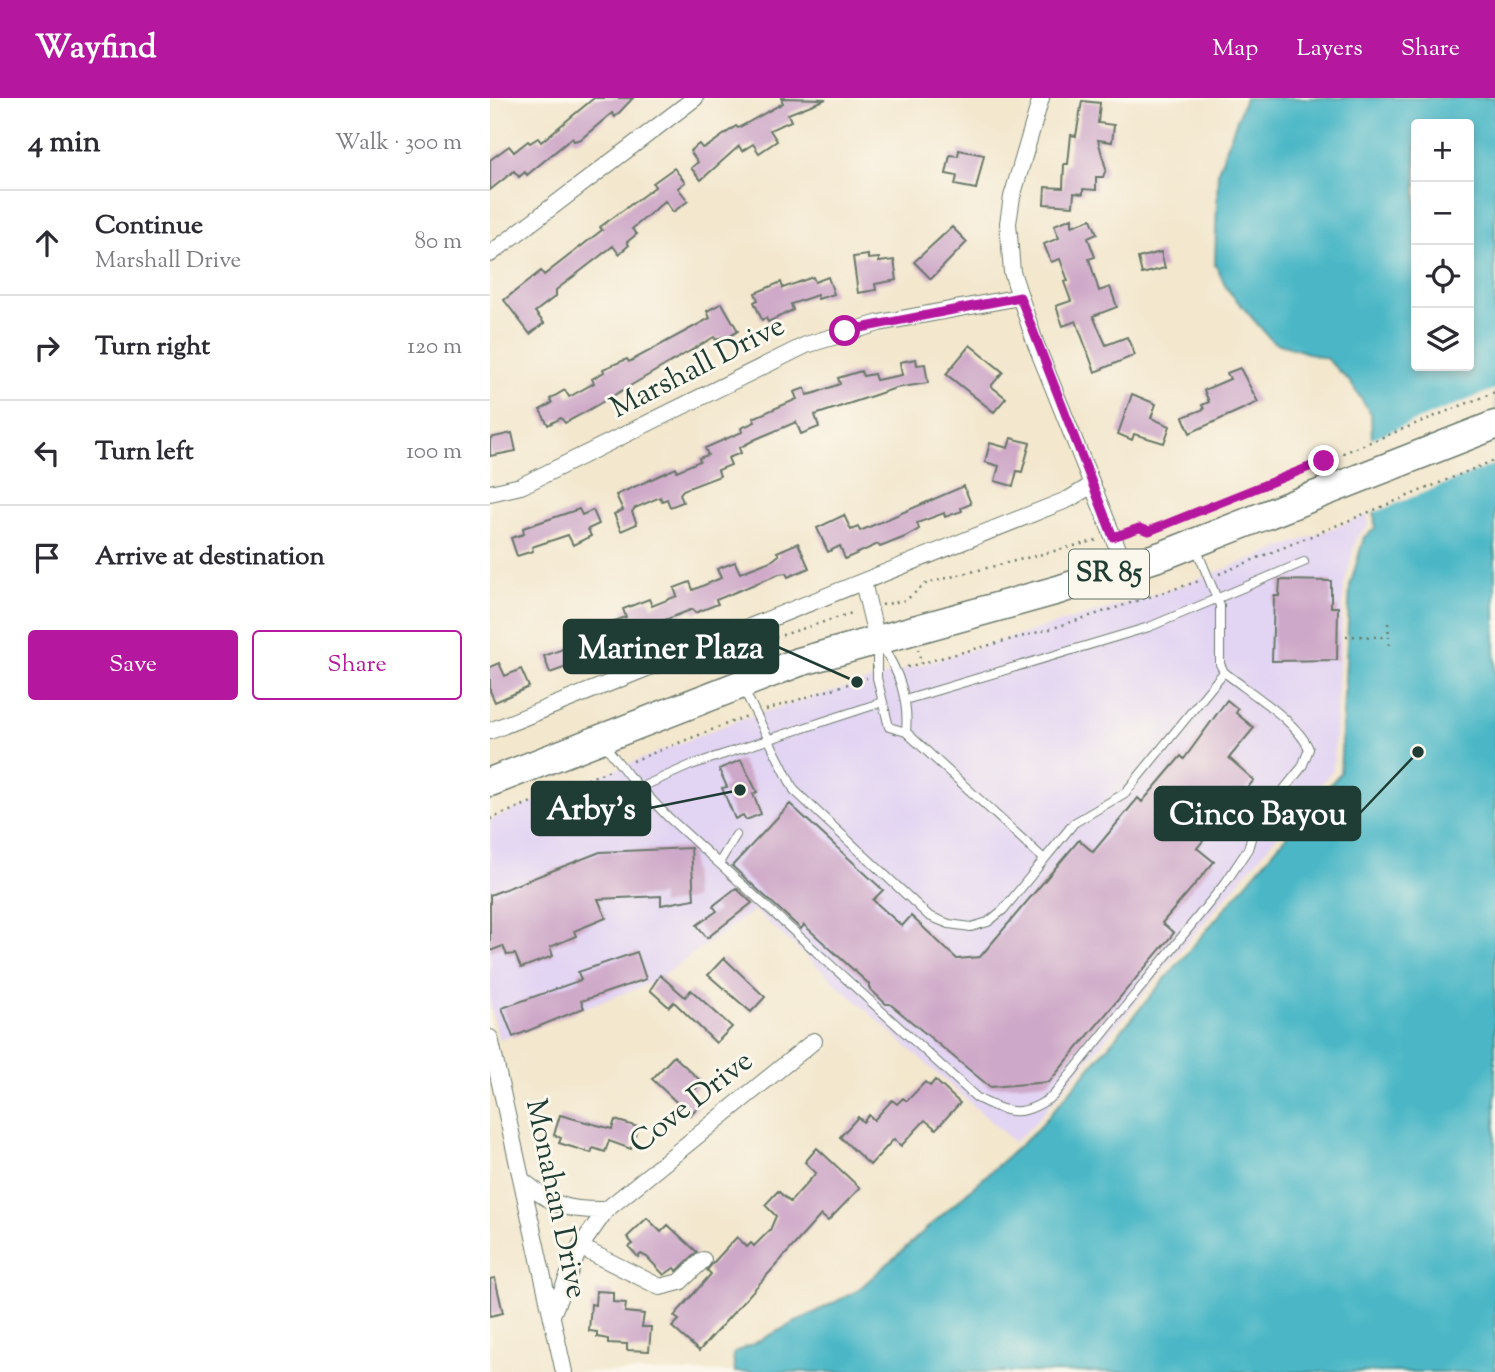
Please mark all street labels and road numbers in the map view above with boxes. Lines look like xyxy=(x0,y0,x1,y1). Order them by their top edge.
street label: Marshall Drive xyxy=(603,306,793,430)
road number: SR 85 xyxy=(1069,550,1149,598)
street label: Cove Drive xyxy=(621,1041,763,1165)
street label: Monahan Drive xyxy=(513,1095,597,1303)

